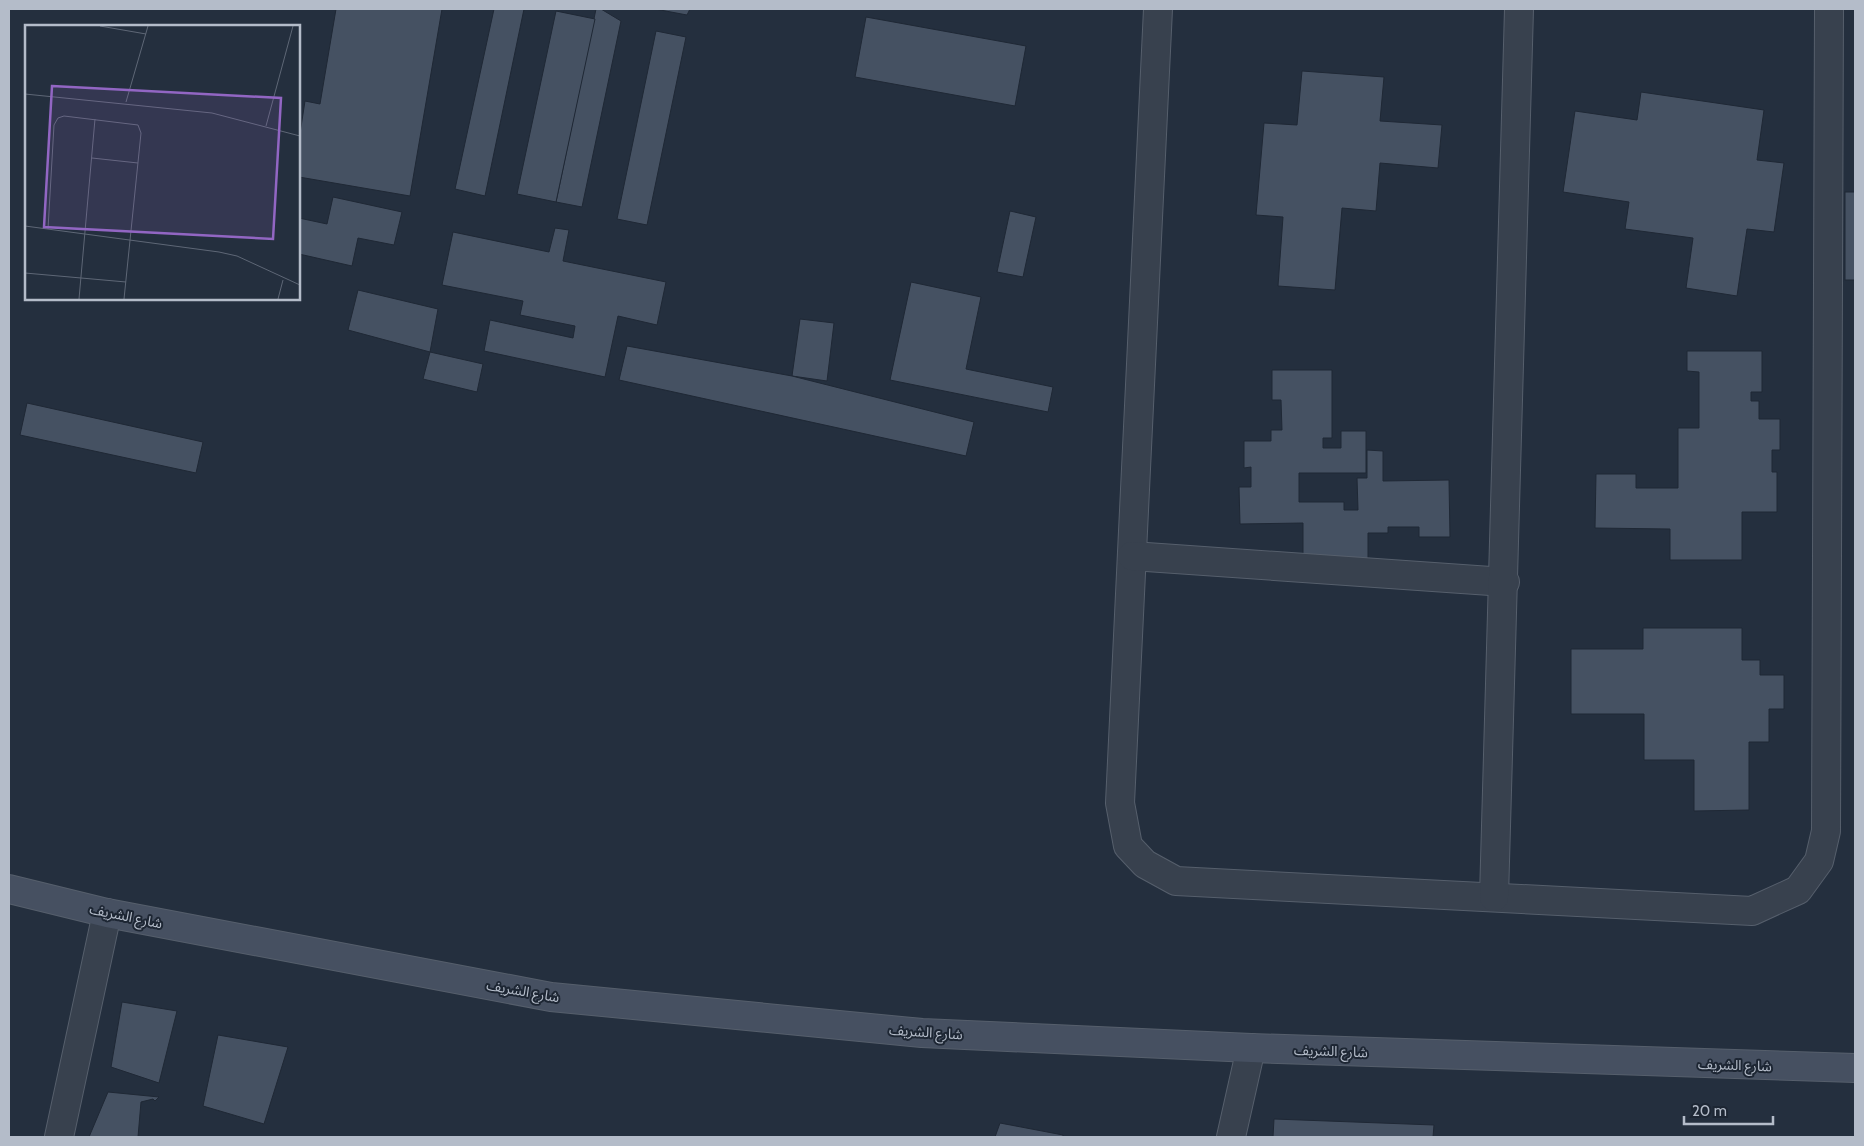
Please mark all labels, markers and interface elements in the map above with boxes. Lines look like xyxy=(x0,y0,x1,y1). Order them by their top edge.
inset map xyxy=(25,25,300,300)
street label: شارع الشريف xyxy=(88,900,164,934)
street label: شارع الشريف xyxy=(485,976,561,1008)
street label: شارع الشريف xyxy=(888,1020,964,1046)
street label: شارع الشريف xyxy=(1294,1041,1368,1063)
street label: شارع الشريف xyxy=(1698,1055,1772,1077)
scale bar xyxy=(1684,1094,1773,1126)
text: 20 m xyxy=(1692,1102,1727,1120)

